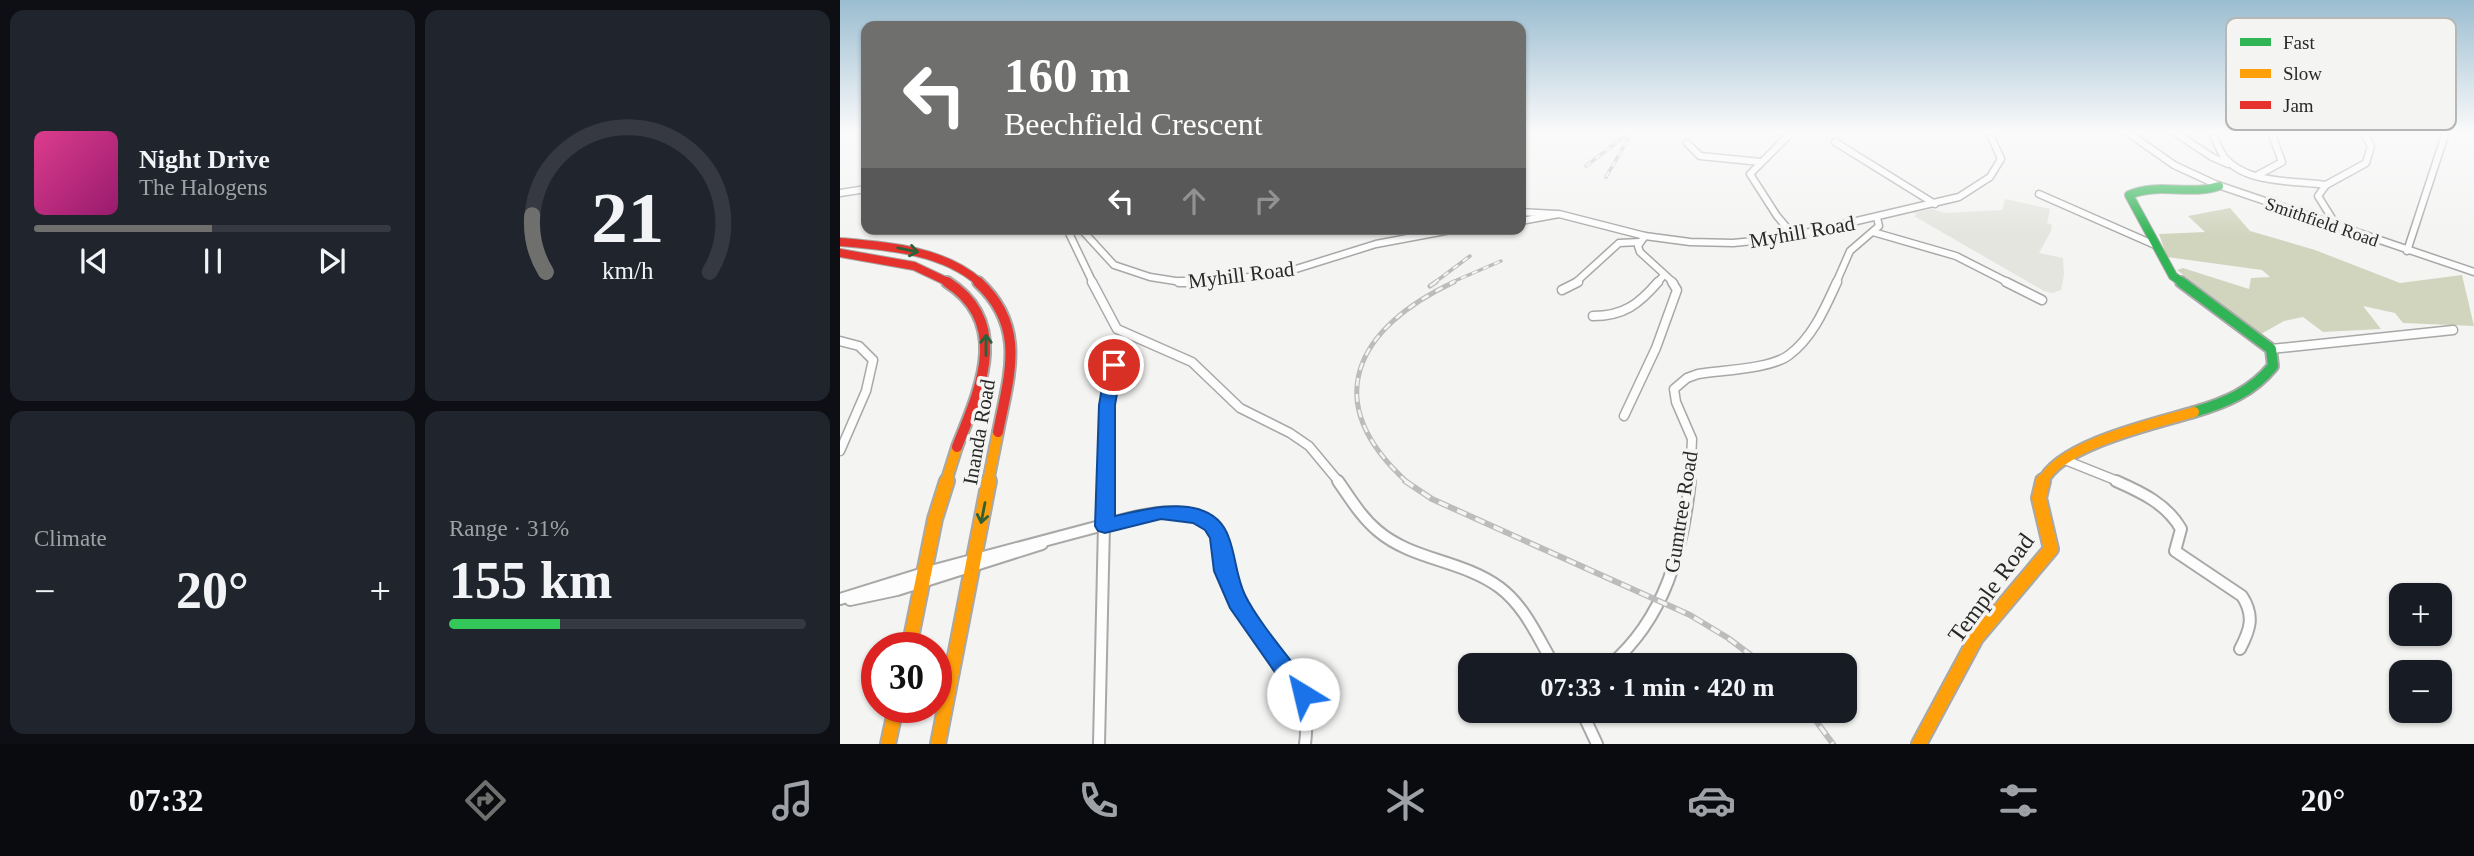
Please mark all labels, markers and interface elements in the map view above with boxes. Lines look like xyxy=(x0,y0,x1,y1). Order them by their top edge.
legend xyxy=(2226,18,2456,130)
text: Fast xyxy=(2283,32,2315,53)
text: 160 m xyxy=(1004,48,1131,103)
icon: left xyxy=(889,49,980,140)
text: Slow xyxy=(2283,63,2322,84)
text: Jam xyxy=(2283,95,2314,116)
text: Beechfield Crescent xyxy=(1004,106,1263,142)
text: Night Drive xyxy=(139,145,270,174)
text: The Halogens xyxy=(139,175,267,200)
text: 21 xyxy=(591,177,664,258)
icon: left xyxy=(1102,182,1140,220)
icon: ahead xyxy=(1175,182,1213,220)
icon: right xyxy=(1248,182,1286,220)
street label: Smithfield Road xyxy=(2263,193,2381,251)
street label: Myhill Road xyxy=(1747,211,1857,253)
icon: previous xyxy=(75,242,113,280)
icon: pause xyxy=(194,242,232,280)
icon: next xyxy=(313,242,351,280)
one-way arrow xyxy=(896,243,919,257)
text: km/h xyxy=(602,257,654,284)
street label: Myhill Road xyxy=(1187,257,1296,293)
one-way arrow xyxy=(979,334,992,357)
pin xyxy=(1084,335,1144,395)
icon: arrive xyxy=(1095,346,1133,384)
street label: Inanda Road xyxy=(958,377,1000,487)
street label: Gumtree Road xyxy=(1660,449,1703,575)
one-way arrow xyxy=(976,501,989,524)
text: Range · 31% xyxy=(449,516,569,541)
text: Climate xyxy=(34,526,107,551)
street label: Temple Road xyxy=(1943,528,2039,648)
text: 155 km xyxy=(449,552,612,609)
text: 20° xyxy=(176,562,249,619)
text: − xyxy=(34,570,55,612)
text: + xyxy=(370,570,391,612)
map controls xyxy=(2389,583,2452,723)
button: + xyxy=(2389,583,2452,646)
speed limit sign: 30 xyxy=(861,632,952,723)
position arrow xyxy=(1266,657,1340,731)
button: − xyxy=(2389,660,2452,723)
text: 07:33 · 1 min · 420 m xyxy=(1541,673,1775,702)
icon: directions xyxy=(461,776,510,825)
icon: music xyxy=(768,776,817,825)
icon: phone xyxy=(1074,776,1123,825)
icon: climate xyxy=(1381,776,1430,825)
icon: car xyxy=(1687,776,1736,825)
icon: filters xyxy=(1994,776,2043,825)
text: 07:32 xyxy=(129,782,203,818)
text: 20° xyxy=(2300,782,2345,818)

